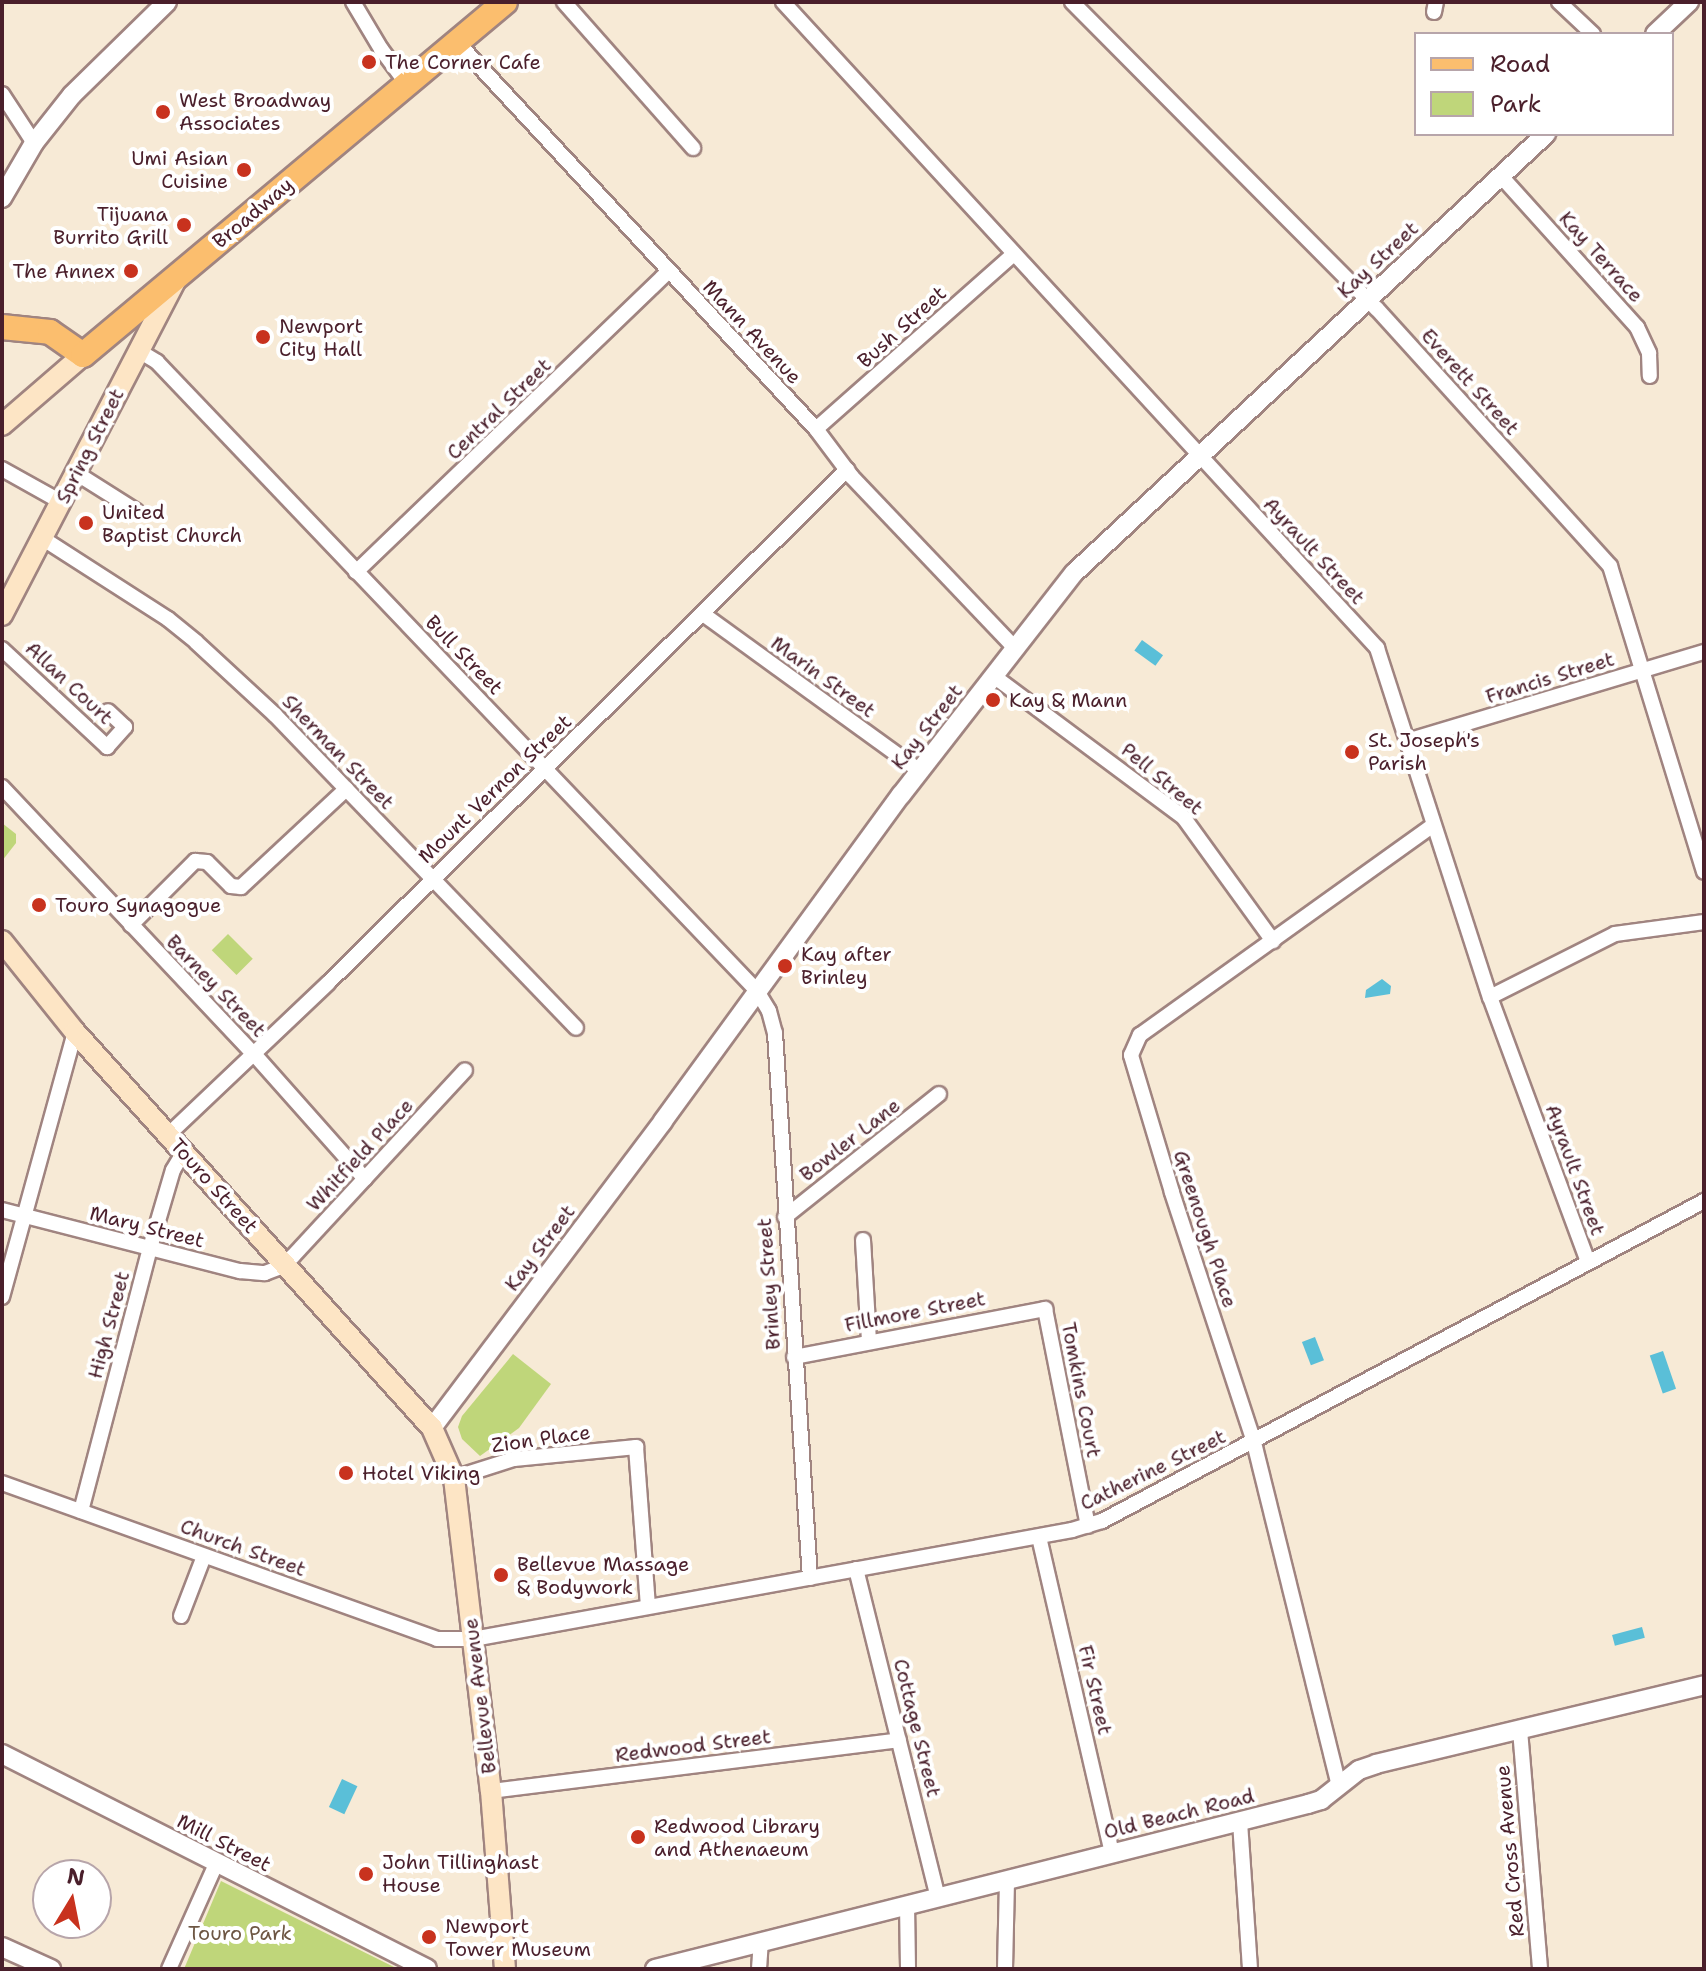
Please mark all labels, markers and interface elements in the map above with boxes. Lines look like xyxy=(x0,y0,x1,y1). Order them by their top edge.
legend xyxy=(1414,32,1674,136)
text: Road xyxy=(1490,48,1550,80)
place label: The Corner Cafe xyxy=(385,50,541,74)
marker: The Corner Cafe xyxy=(360,53,378,71)
place label: West Broadway Associates xyxy=(179,88,331,135)
text: Park xyxy=(1490,88,1542,120)
marker: West Broadway Associates xyxy=(154,103,172,121)
place label: Umi Asian Cuisine xyxy=(131,146,228,193)
marker: Umi Asian Cuisine xyxy=(235,161,253,179)
street label: Broadway xyxy=(208,172,298,254)
place label: Tijuana Burrito Grill xyxy=(53,202,168,249)
street label: Kay Terrace xyxy=(1554,207,1648,307)
marker: Tijuana Burrito Grill xyxy=(175,216,193,234)
street label: Kay Street xyxy=(1333,217,1423,303)
place label: The Annex xyxy=(13,259,115,283)
marker: The Annex xyxy=(122,262,140,280)
street label: Mann Avenue xyxy=(698,275,806,389)
street label: Bush Street xyxy=(853,281,951,373)
place label: Newport City Hall xyxy=(279,314,363,361)
street label: Everett Street xyxy=(1416,324,1524,440)
marker: Newport City Hall xyxy=(254,328,272,346)
street label: Central Street xyxy=(442,353,556,465)
street label: Spring Street xyxy=(51,385,129,507)
street label: Ayrault Street xyxy=(1258,492,1370,610)
place label: United Baptist Church xyxy=(102,500,242,547)
marker: United Baptist Church xyxy=(77,514,95,532)
street label: Bull Street xyxy=(420,610,508,700)
street label: Marin Street xyxy=(766,631,880,723)
street label: Allan Court xyxy=(20,636,118,730)
street label: Francis Street xyxy=(1483,647,1617,709)
street label: Kay Street xyxy=(886,680,968,774)
place label: Kay & Mann xyxy=(1009,688,1127,712)
street label: Sherman Street xyxy=(277,690,399,814)
marker: Kay & Mann xyxy=(984,691,1002,709)
street label: Mount Vernon Street xyxy=(413,710,577,868)
place label: St. Joseph's Parish xyxy=(1368,728,1480,775)
street label: Pell Street xyxy=(1116,738,1208,820)
marker: St. Joseph's Parish xyxy=(1343,743,1361,761)
place label: Touro Synagogue xyxy=(55,893,221,917)
marker: Touro Synagogue xyxy=(30,896,48,914)
street label: Barney Street xyxy=(161,930,271,1042)
place label: Kay after Brinley xyxy=(801,942,892,989)
marker: Kay after Brinley xyxy=(776,957,794,975)
street label: Bowler Lane xyxy=(795,1093,905,1187)
street label: Whitfield Place xyxy=(302,1094,418,1216)
street label: Ayrault Street xyxy=(1540,1101,1610,1239)
street label: Touro Street xyxy=(165,1134,263,1238)
street label: Greenough Place xyxy=(1168,1147,1242,1311)
street label: Kay Street xyxy=(500,1200,580,1296)
street label: Mary Street xyxy=(87,1201,207,1253)
street label: Brinley Street xyxy=(752,1217,786,1351)
street label: High Street xyxy=(83,1269,135,1381)
street label: Fillmore Street xyxy=(843,1287,987,1337)
street label: Tomkins Court xyxy=(1056,1320,1106,1460)
street label: Zion Place xyxy=(490,1420,592,1458)
street label: Catherine Street xyxy=(1076,1424,1230,1516)
place label: Hotel Viking xyxy=(362,1461,480,1485)
marker: Hotel Viking xyxy=(337,1464,355,1482)
street label: Church Street xyxy=(177,1514,309,1582)
place label: Bellevue Massage & Bodywork xyxy=(517,1552,689,1599)
marker: Bellevue Massage & Bodywork xyxy=(492,1566,510,1584)
street label: Bellevue Avenue xyxy=(459,1617,501,1775)
street label: Fir Street xyxy=(1073,1643,1117,1737)
street label: Cottage Street xyxy=(888,1656,946,1800)
street label: Redwood Street xyxy=(614,1725,772,1767)
street label: Red Cross Avenue xyxy=(1491,1764,1529,1938)
street label: Old Beach Road xyxy=(1101,1784,1257,1844)
street label: Mill Street xyxy=(173,1809,275,1877)
place label: Redwood Library and Athenaeum xyxy=(654,1814,820,1861)
marker: Redwood Library and Athenaeum xyxy=(629,1828,647,1846)
place label: John Tillinghast House xyxy=(382,1850,539,1897)
north arrow xyxy=(32,1859,112,1939)
text: N xyxy=(65,1861,87,1893)
marker: John Tillinghast House xyxy=(357,1865,375,1883)
place label: Newport Tower Museum xyxy=(445,1914,591,1961)
park label: Touro Park xyxy=(188,1921,292,1945)
marker: Newport Tower Museum xyxy=(420,1928,438,1946)

